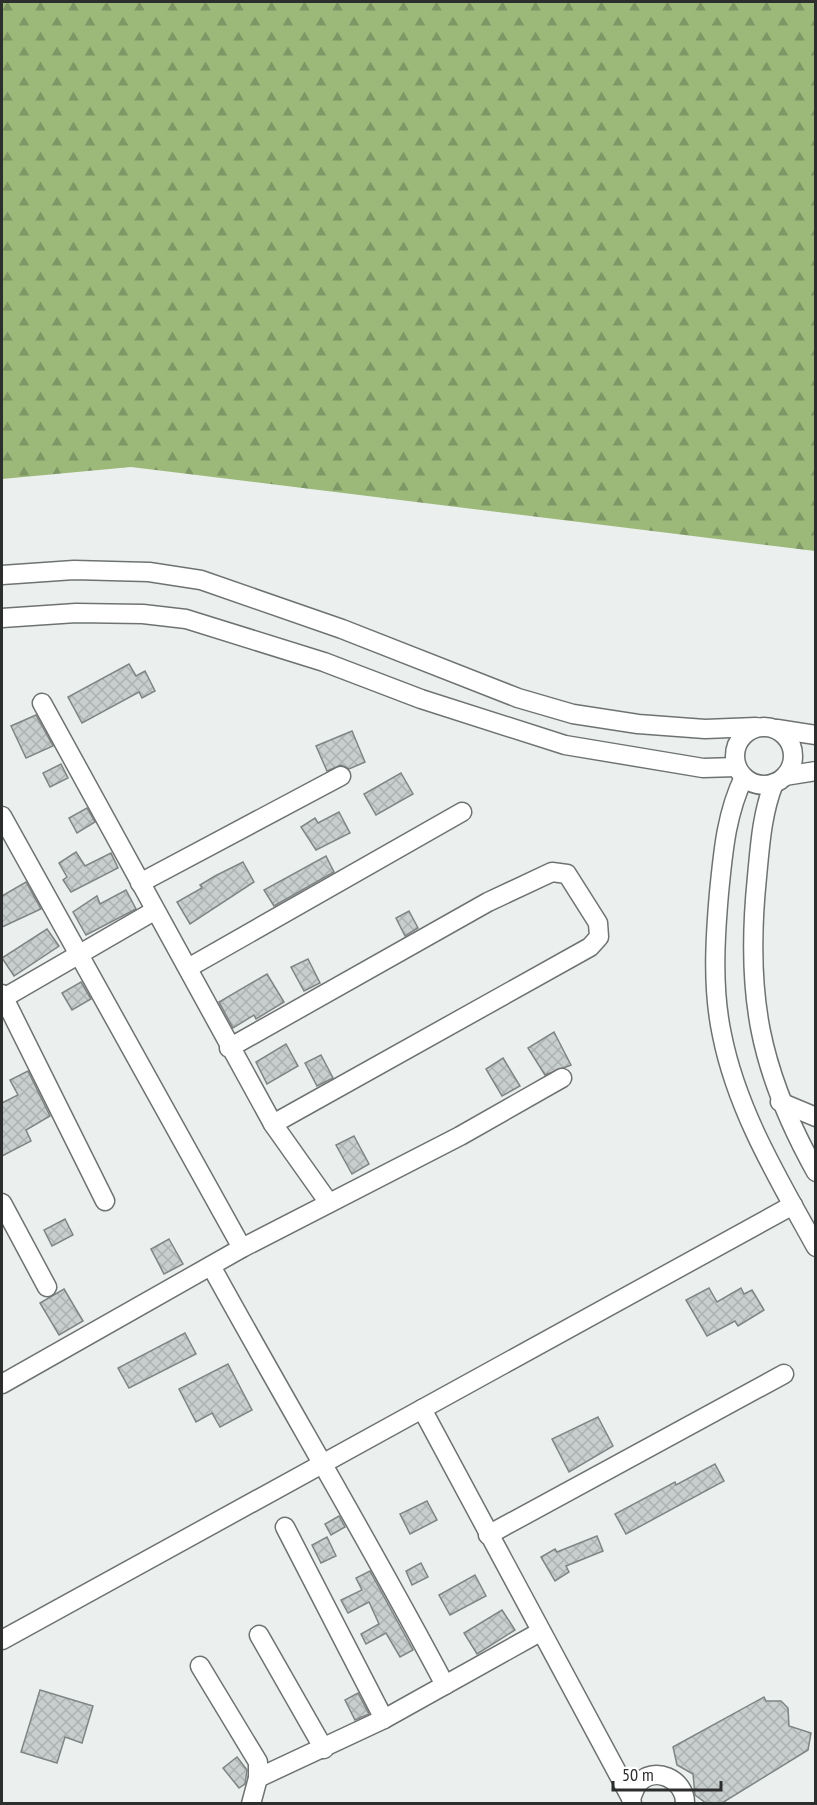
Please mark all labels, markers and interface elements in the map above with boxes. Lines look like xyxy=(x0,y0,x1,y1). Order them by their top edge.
scale bar xyxy=(613,1754,721,1792)
text: 50 m xyxy=(622,1763,654,1786)

